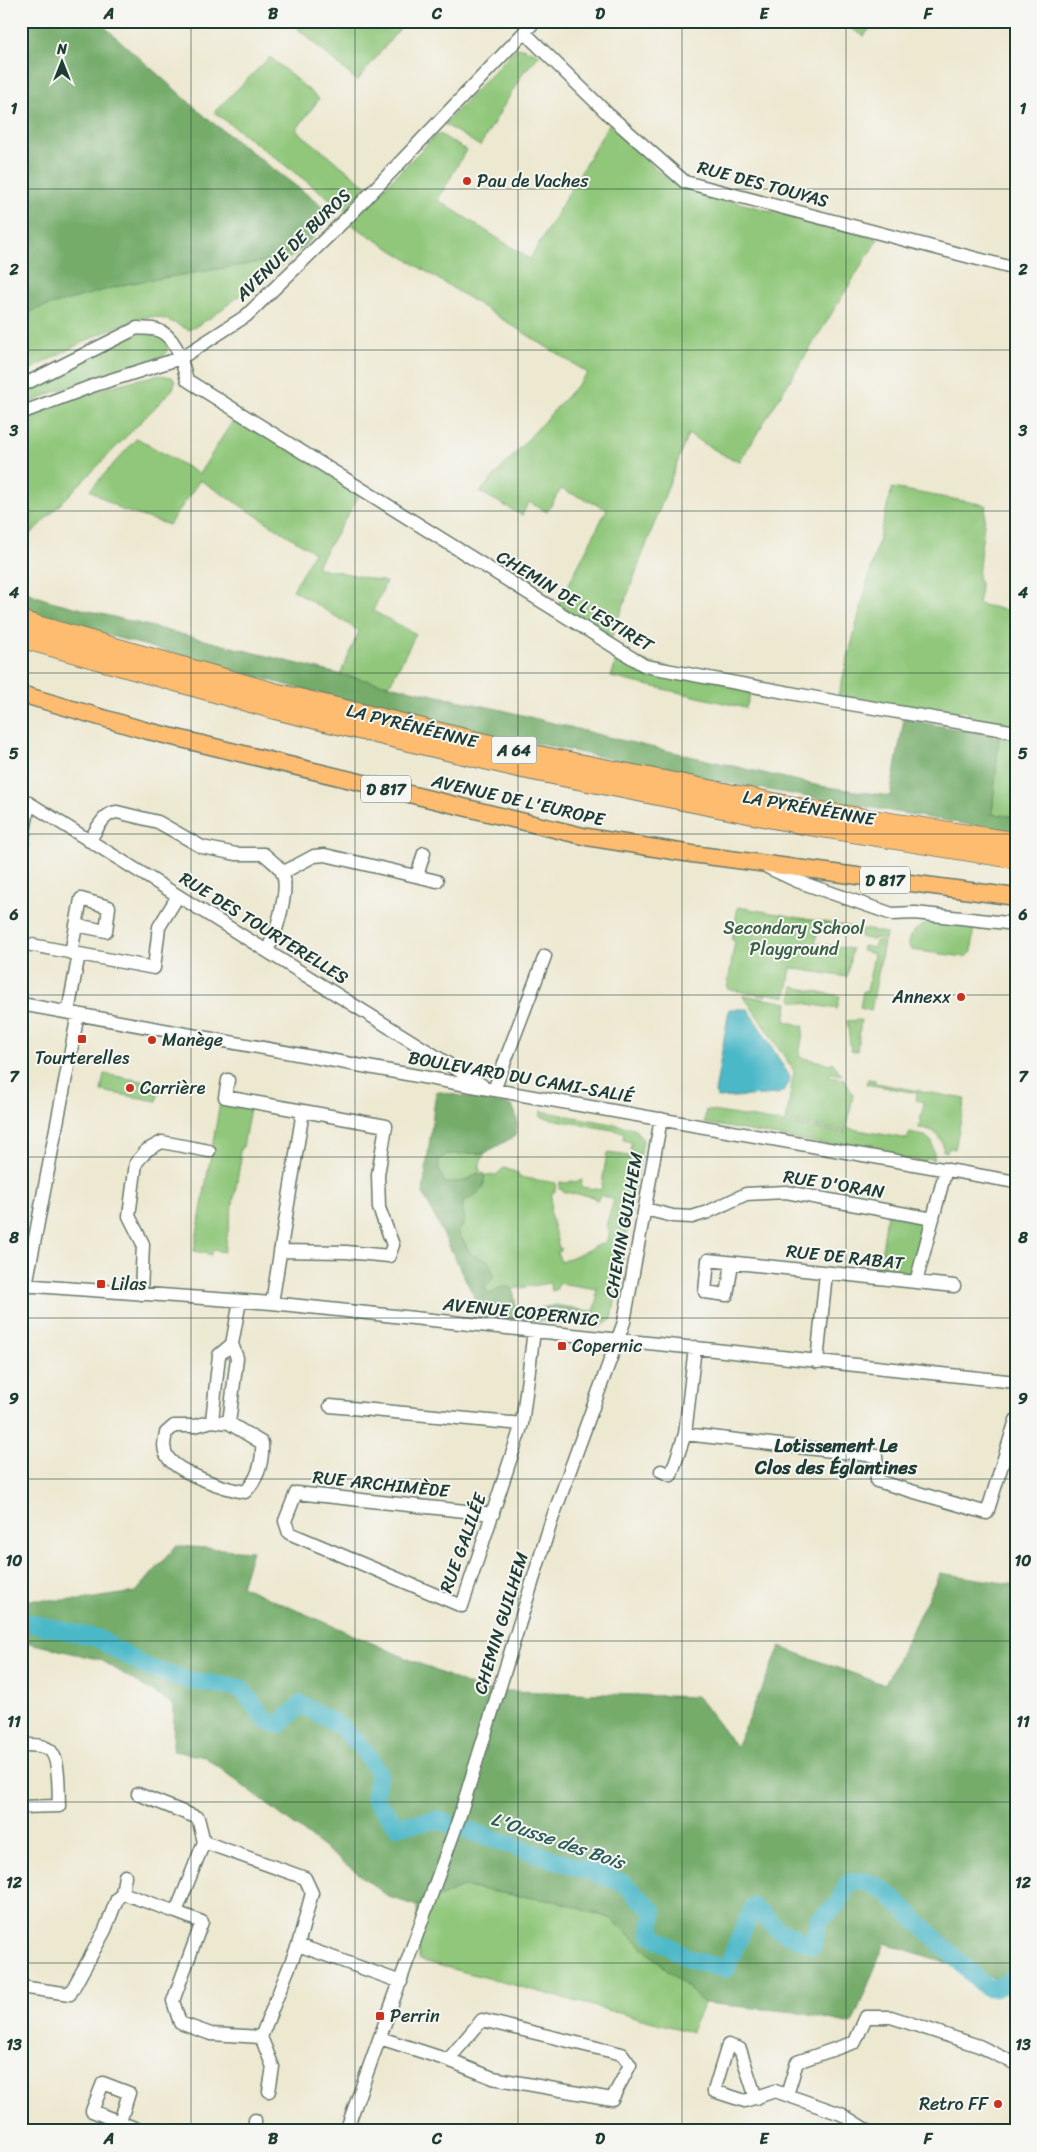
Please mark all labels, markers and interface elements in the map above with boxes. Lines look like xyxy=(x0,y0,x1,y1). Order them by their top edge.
text: A xyxy=(103,0,114,28)
text: B xyxy=(268,0,279,28)
text: C xyxy=(431,0,443,28)
text: D xyxy=(595,0,605,28)
text: E xyxy=(760,0,770,28)
text: F xyxy=(923,0,934,28)
text: N xyxy=(56,37,67,62)
north arrow xyxy=(38,38,88,88)
text: 1 xyxy=(11,94,18,123)
text: 1 xyxy=(1020,94,1027,123)
street label: RUE DES TOUYAS xyxy=(694,151,832,217)
place label: Pau de Vaches xyxy=(477,165,589,197)
marker: Pau de Vaches xyxy=(461,175,473,187)
street label: AVENUE DE BUROS xyxy=(227,181,359,310)
text: 2 xyxy=(8,255,19,284)
text: 2 xyxy=(1017,255,1028,284)
text: 3 xyxy=(9,416,19,445)
text: 3 xyxy=(1018,416,1028,445)
street label: CHEMIN DE L'ESTIRET xyxy=(490,541,661,661)
text: 4 xyxy=(8,578,19,607)
text: 4 xyxy=(1017,578,1028,607)
street label: LA PYRÉNÉENNE xyxy=(343,694,482,758)
road number: A 64 xyxy=(492,736,536,764)
text: 5 xyxy=(9,739,19,768)
text: 5 xyxy=(1018,739,1028,768)
street label: AVENUE DE L'EUROPE xyxy=(427,764,609,836)
road number: D 817 xyxy=(361,776,411,802)
street label: LA PYRÉNÉENNE xyxy=(740,781,879,836)
street label: RUE DES TOURTERELLES xyxy=(173,863,355,993)
road number: D 817 xyxy=(860,866,910,894)
text: 6 xyxy=(8,900,19,929)
text: 6 xyxy=(1017,900,1028,929)
park label: Secondary School Playground xyxy=(723,912,866,965)
place label: Annexx xyxy=(891,981,952,1013)
marker: Annexx xyxy=(955,991,967,1003)
place label: Manège xyxy=(162,1024,223,1056)
marker: Tourterelles xyxy=(76,1033,88,1045)
marker: Manège xyxy=(146,1034,158,1046)
street label: BOULEVARD DU CAMI-SALIÉ xyxy=(406,1041,637,1113)
place label: Tourterelles xyxy=(35,1042,130,1074)
text: 7 xyxy=(9,1062,20,1091)
text: 7 xyxy=(1018,1062,1029,1091)
place label: Carrière xyxy=(140,1072,206,1104)
marker: Carrière xyxy=(124,1082,136,1094)
street label: CHEMIN GUILHEM xyxy=(595,1149,653,1300)
street label: RUE D'ORAN xyxy=(781,1160,887,1208)
text: 8 xyxy=(8,1223,19,1252)
text: 8 xyxy=(1017,1223,1028,1252)
street label: RUE DE RABAT xyxy=(785,1235,907,1279)
place label: Lilas xyxy=(111,1268,147,1300)
marker: Lilas xyxy=(95,1278,107,1290)
street label: AVENUE COPERNIC xyxy=(441,1288,601,1336)
place label: Copernic xyxy=(572,1330,642,1362)
marker: Copernic xyxy=(556,1340,568,1352)
text: 9 xyxy=(9,1384,19,1413)
text: 9 xyxy=(1018,1384,1028,1413)
district label: Lotissement Le Clos des Églantines xyxy=(754,1429,918,1484)
street label: RUE ARCHIMÈDE xyxy=(311,1461,452,1507)
street label: RUE GALILÉE xyxy=(430,1488,496,1597)
text: 10 xyxy=(6,1546,22,1575)
text: 10 xyxy=(1015,1546,1031,1575)
street label: CHEMIN GUILHEM xyxy=(464,1547,538,1698)
text: 11 xyxy=(7,1707,21,1736)
text: 11 xyxy=(1016,1707,1030,1736)
water label: L'Ousse des Bois xyxy=(487,1802,631,1879)
text: 12 xyxy=(6,1868,23,1897)
text: 12 xyxy=(1015,1868,1032,1897)
place label: Perrin xyxy=(390,2000,440,2032)
marker: Perrin xyxy=(374,2010,386,2022)
text: 13 xyxy=(6,2030,22,2059)
text: 13 xyxy=(1015,2030,1031,2059)
place label: Retro FF xyxy=(919,2088,989,2120)
marker: Retro FF xyxy=(992,2098,1004,2110)
text: A xyxy=(103,2124,114,2152)
text: B xyxy=(268,2124,279,2152)
text: C xyxy=(431,2124,443,2152)
text: D xyxy=(595,2124,605,2152)
text: E xyxy=(760,2124,770,2152)
text: F xyxy=(923,2124,934,2152)

